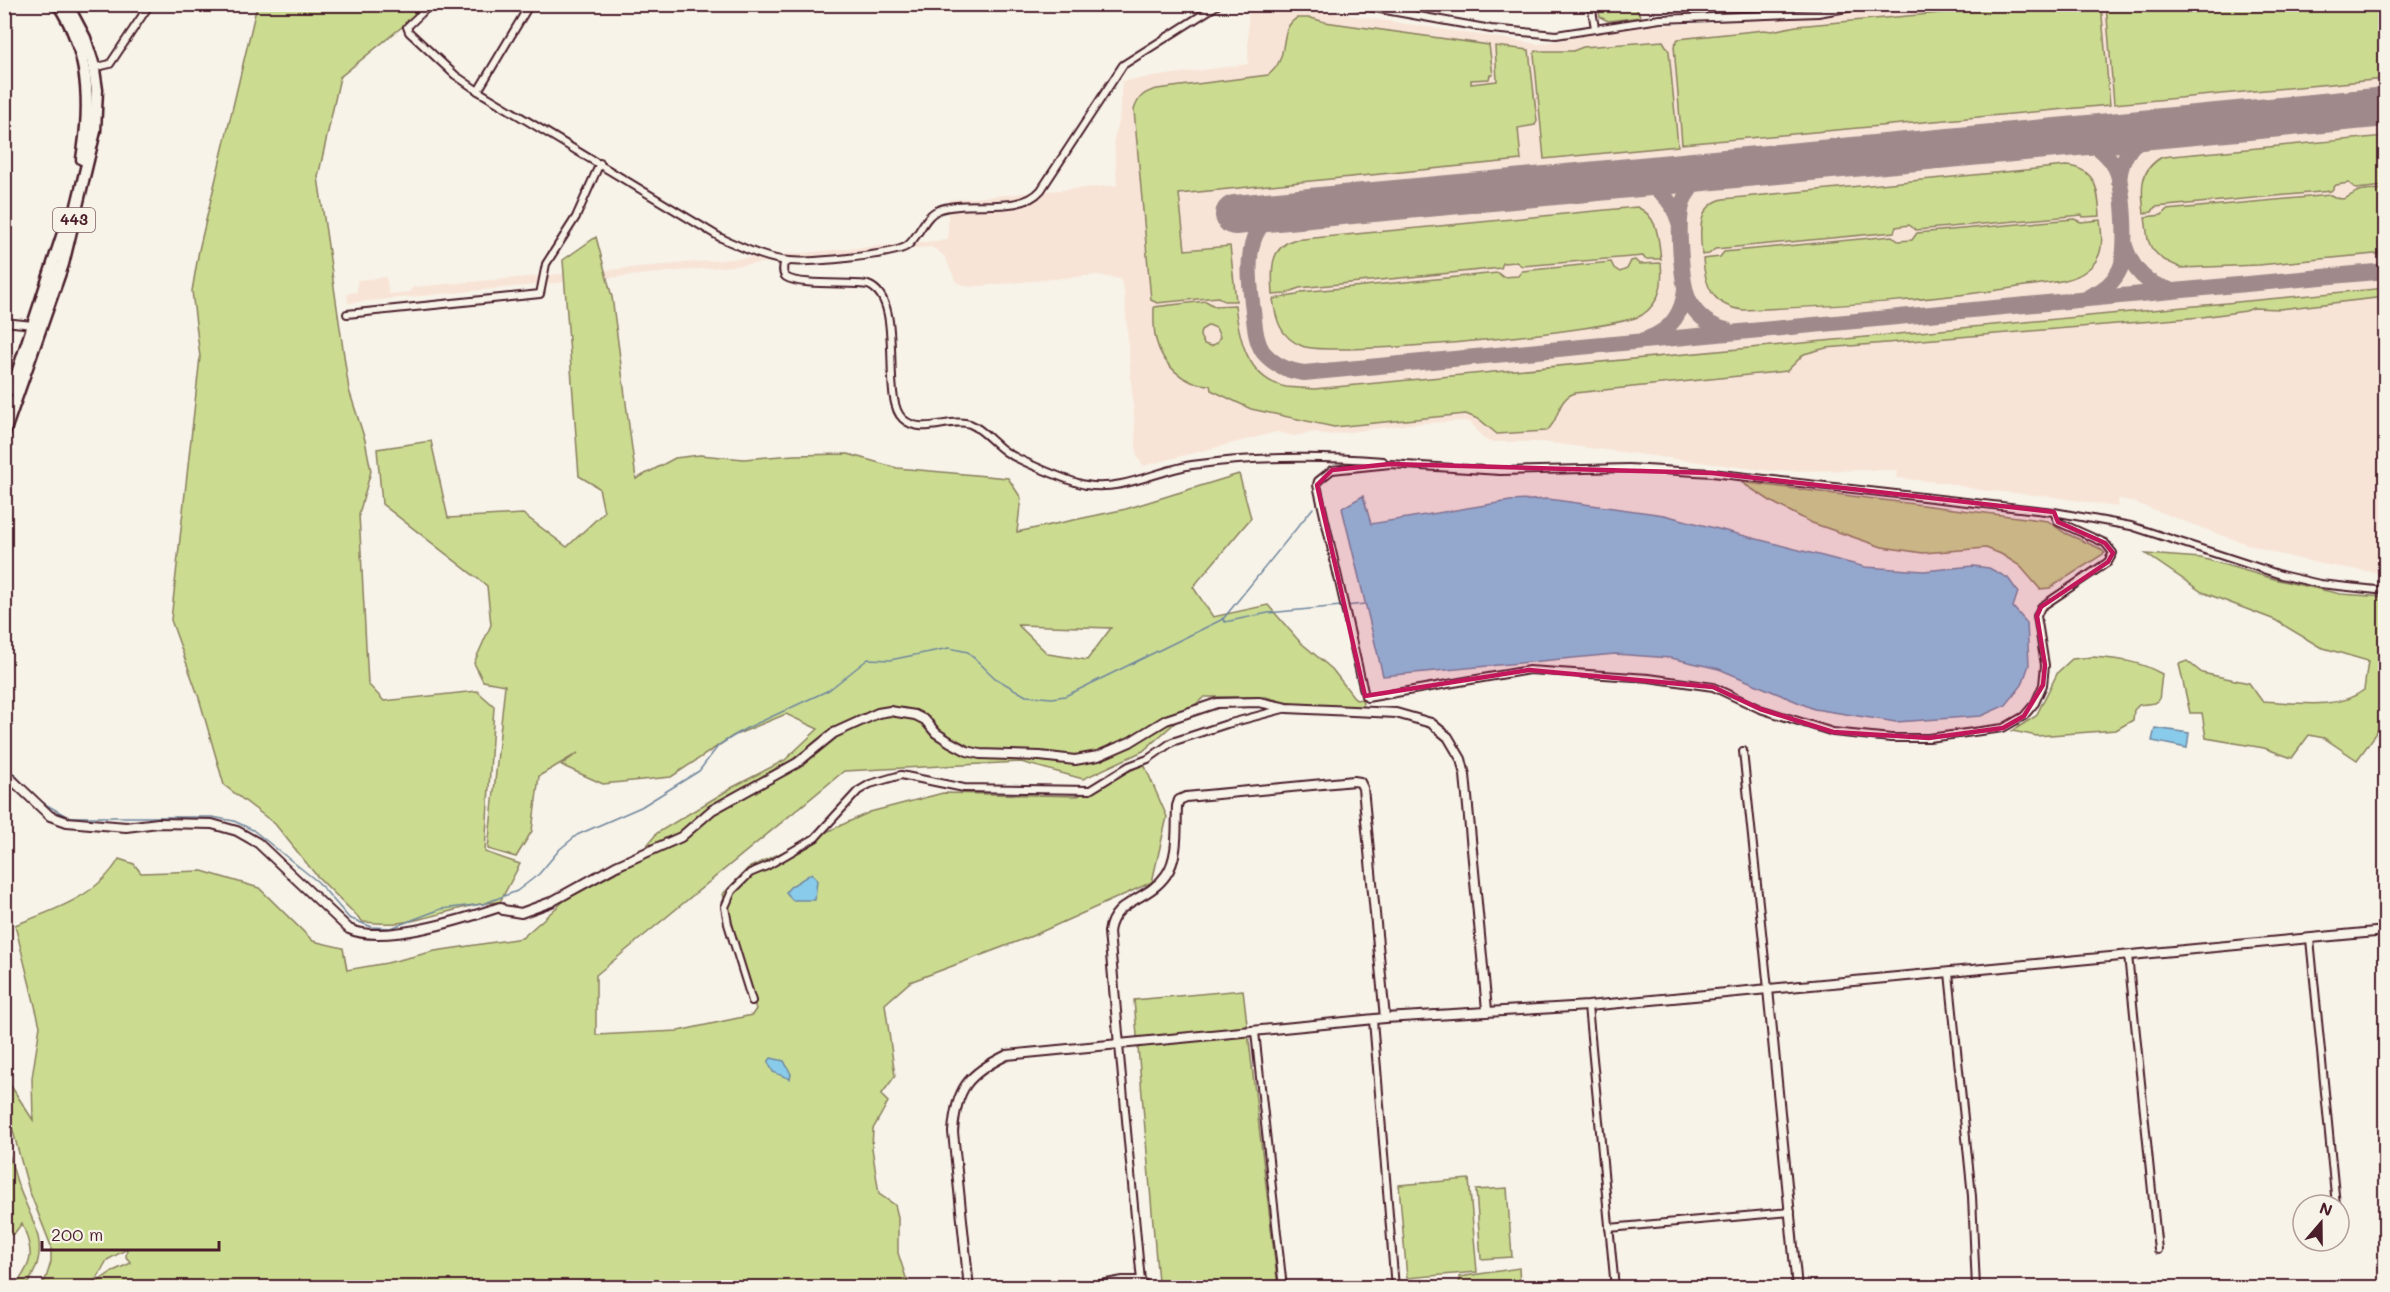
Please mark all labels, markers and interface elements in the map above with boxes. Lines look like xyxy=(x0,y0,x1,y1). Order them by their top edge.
road number: 443 xyxy=(53,208,95,232)
north arrow xyxy=(2291,1193,2351,1253)
text: N xyxy=(2317,1196,2336,1220)
scale bar xyxy=(42,1214,219,1252)
text: 200 m xyxy=(51,1222,103,1246)

